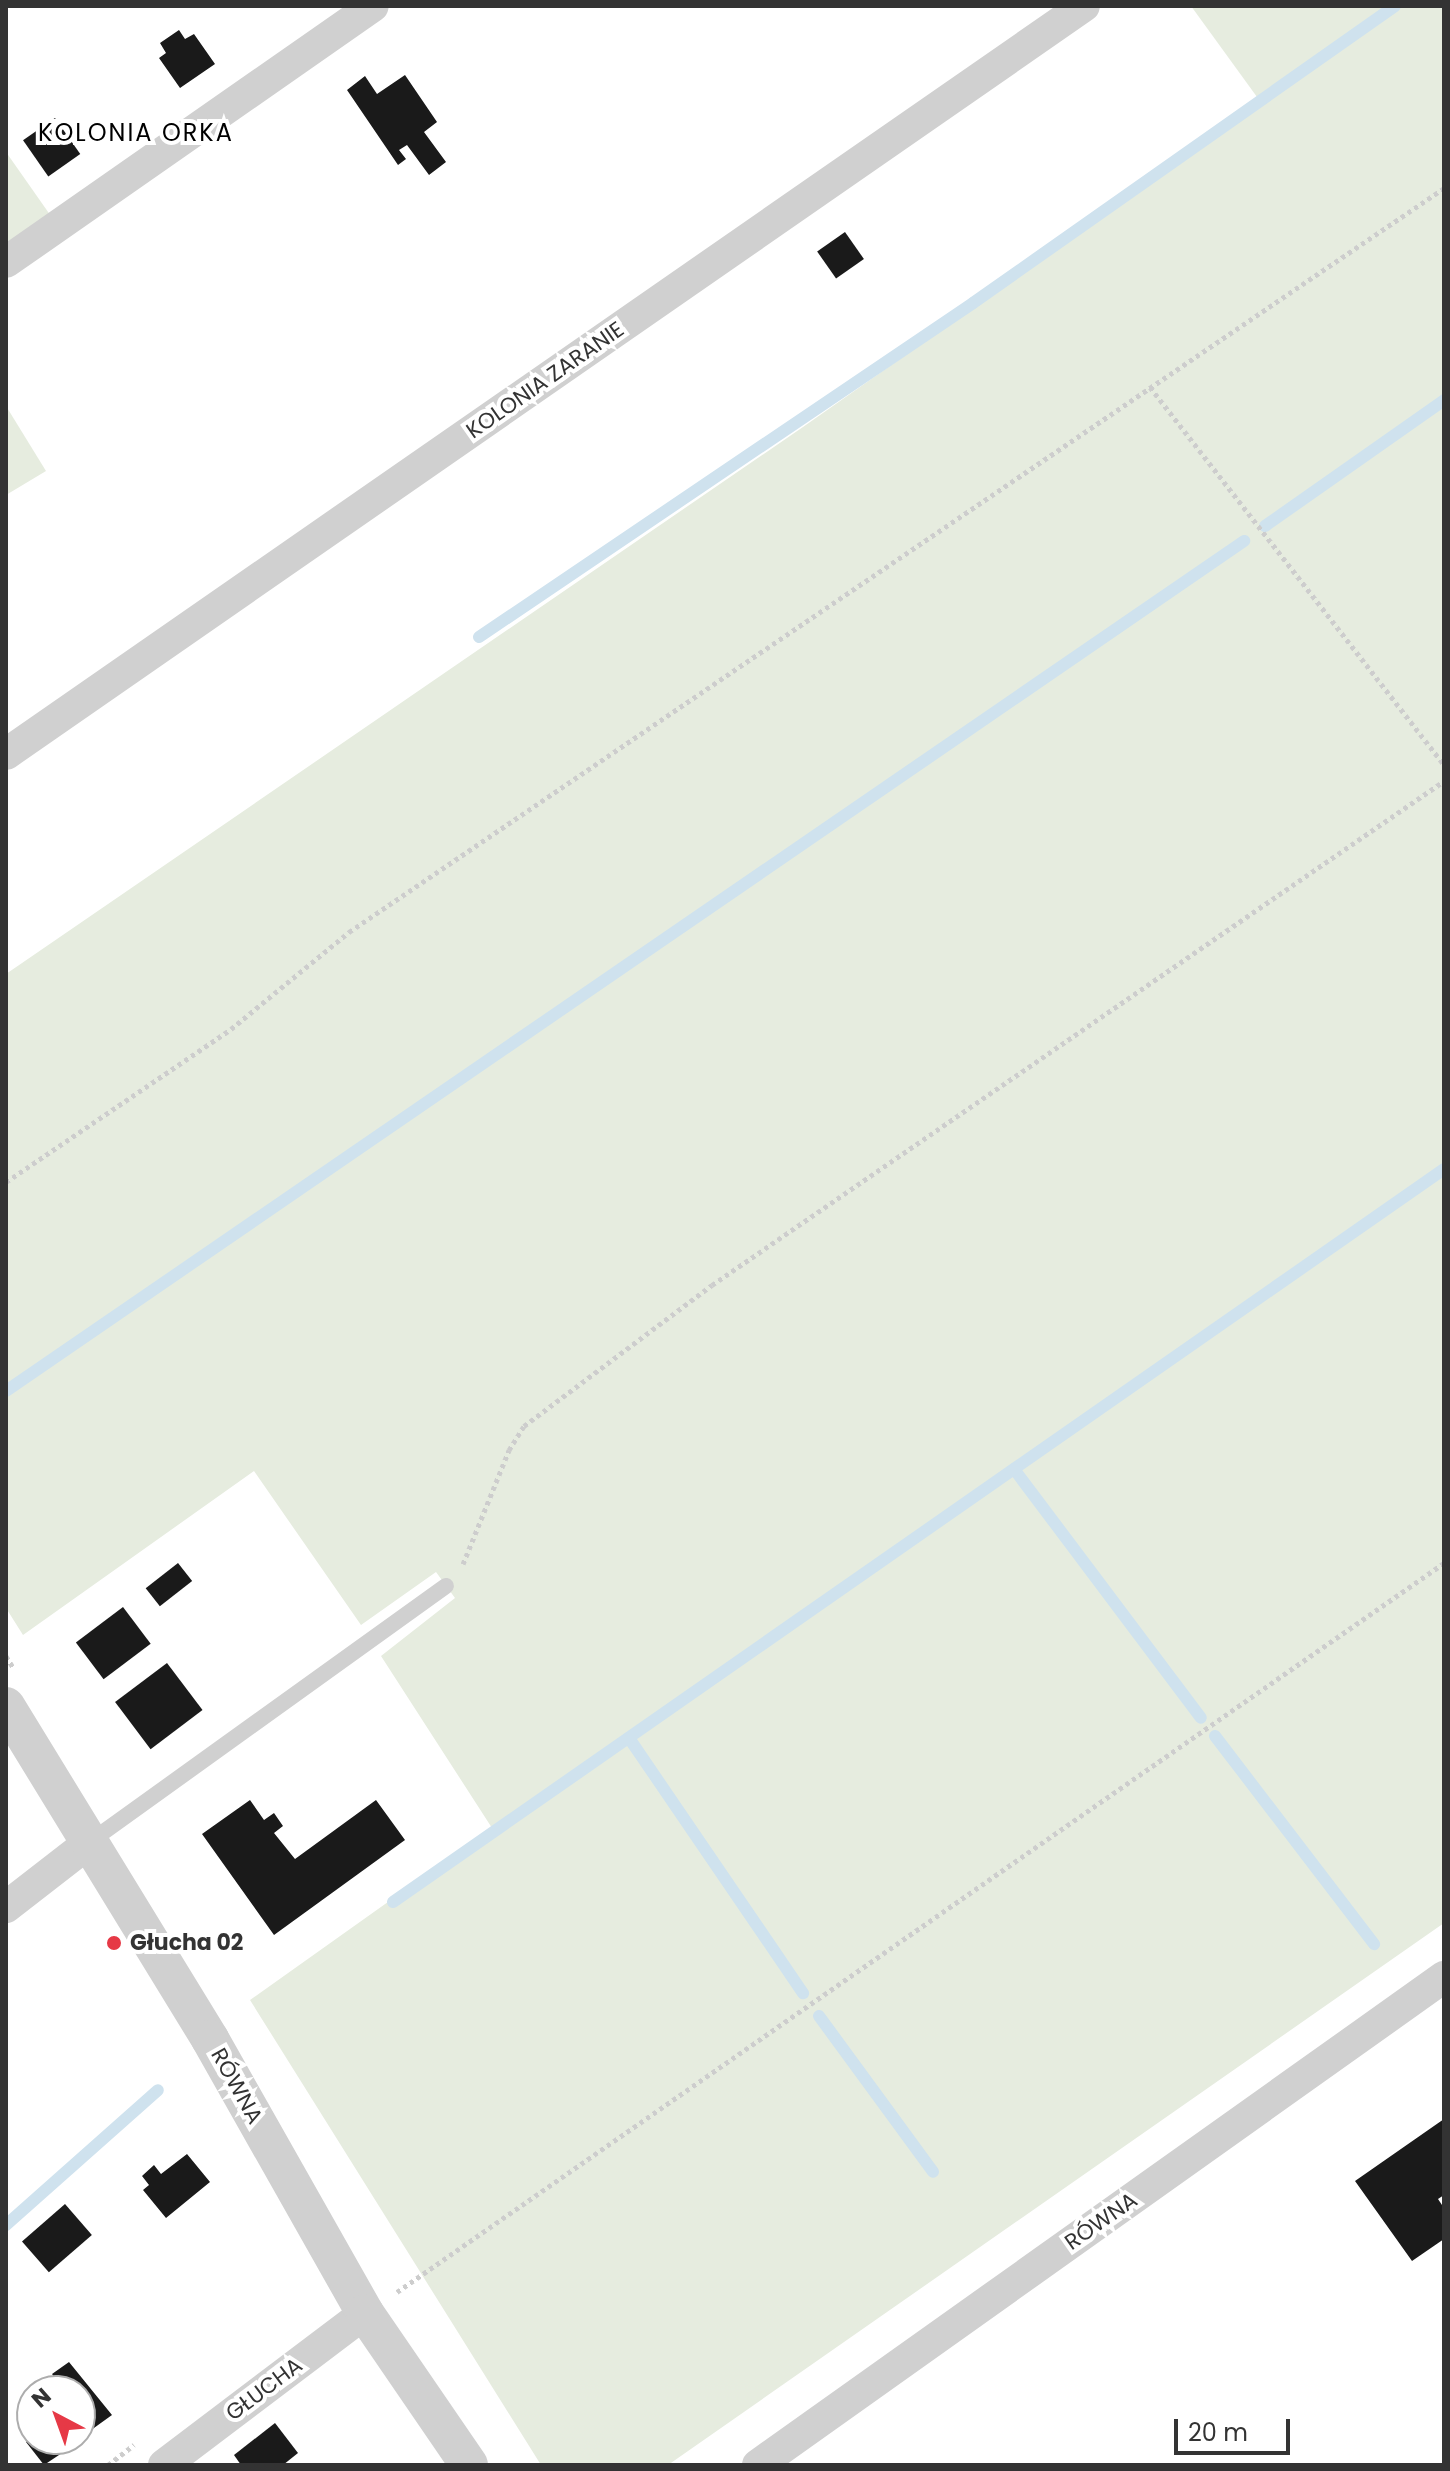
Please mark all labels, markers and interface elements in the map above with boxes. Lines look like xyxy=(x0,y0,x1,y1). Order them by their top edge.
district label: KOLONIA ORKA xyxy=(38,119,234,147)
street label: KOLONIA ZARANIE xyxy=(461,316,629,444)
place label: Głucha 02 xyxy=(130,1930,243,1956)
marker: Głucha 02 xyxy=(105,1934,123,1952)
street label: RÓWNA xyxy=(205,2044,269,2128)
street label: RÓWNA xyxy=(1060,2187,1142,2255)
street label: GŁUCHA xyxy=(221,2352,307,2426)
north arrow xyxy=(16,2375,96,2455)
text: N xyxy=(25,2381,58,2415)
scale bar xyxy=(1178,2403,1294,2453)
text: 20 m xyxy=(1188,2416,1248,2449)

